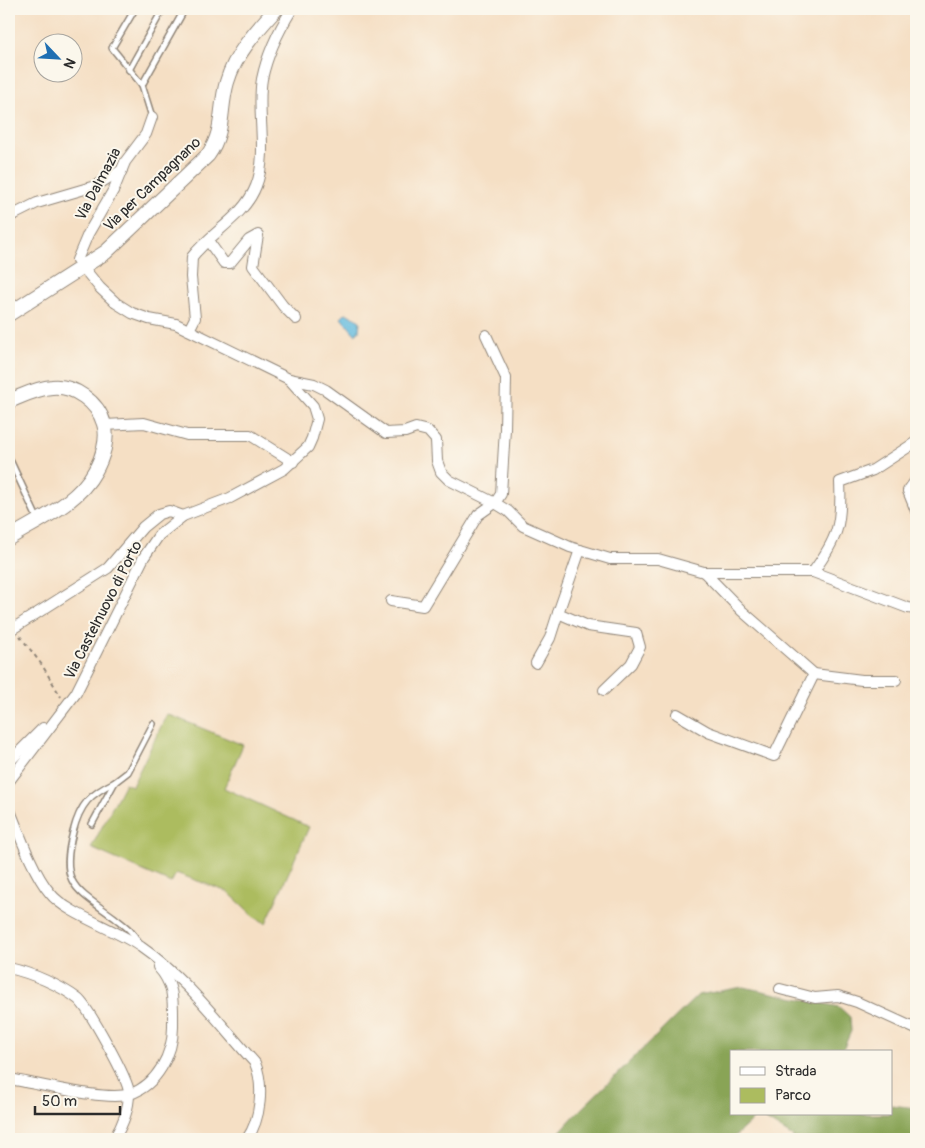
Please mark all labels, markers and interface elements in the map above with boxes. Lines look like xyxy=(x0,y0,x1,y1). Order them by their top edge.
north arrow xyxy=(32,32,82,82)
text: N xyxy=(60,55,79,71)
street label: Via per Campagnano xyxy=(100,133,205,236)
street label: Via Dalmazia xyxy=(71,145,126,224)
street label: Via Castelnuovo di Porto xyxy=(60,538,147,683)
legend xyxy=(730,1050,892,1116)
text: Strada xyxy=(775,1062,816,1081)
scale bar xyxy=(35,1083,120,1115)
text: Parco xyxy=(775,1086,811,1105)
text: 50 m xyxy=(42,1092,77,1111)

